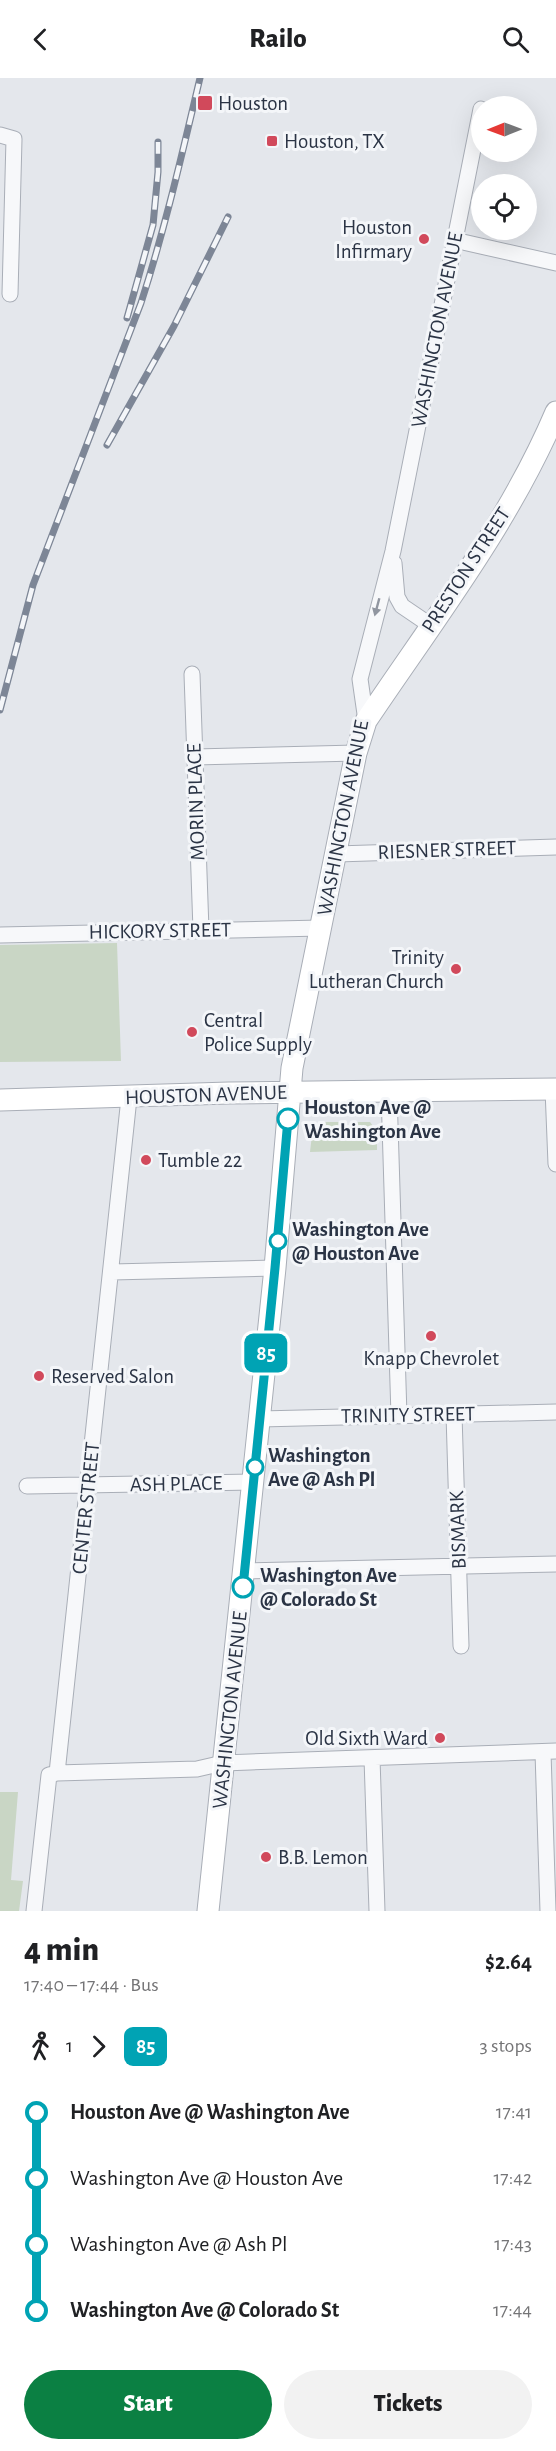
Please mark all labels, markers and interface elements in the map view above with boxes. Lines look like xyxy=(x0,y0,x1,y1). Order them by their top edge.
icon: back xyxy=(24,23,57,56)
icon: search xyxy=(499,23,532,56)
text: Railo xyxy=(249,25,307,52)
place label: Houston xyxy=(218,93,288,114)
marker: Houston xyxy=(196,94,214,112)
north arrow xyxy=(471,96,537,162)
map controls xyxy=(471,96,537,240)
place label: Houston, TX xyxy=(284,131,385,152)
marker: Houston, TX xyxy=(265,134,279,148)
button: locate xyxy=(471,174,537,240)
place label: Houston Infirmary xyxy=(335,217,412,262)
street label: WASHINGTON AVENUE xyxy=(408,230,466,430)
marker: Houston Infirmary xyxy=(417,232,431,246)
street label: PRESTON STREET xyxy=(418,504,514,636)
one-way arrow xyxy=(372,598,382,616)
street label: WASHINGTON AVENUE xyxy=(314,718,372,918)
street label: MORIN PLACE xyxy=(183,743,209,861)
street label: RIESNER STREET xyxy=(377,837,517,863)
street label: HICKORY STREET xyxy=(89,919,231,943)
place label: Trinity Lutheran Church xyxy=(309,947,444,992)
marker: Trinity Lutheran Church xyxy=(449,962,463,976)
place label: Central Police Supply xyxy=(204,1010,312,1055)
marker: Central Police Supply xyxy=(185,1025,199,1039)
street label: HOUSTON AVENUE xyxy=(125,1082,287,1108)
place label: Houston Ave @ Washington Ave xyxy=(304,1097,441,1142)
marker: Houston Ave @ Washington Ave xyxy=(277,1108,299,1130)
place label: Tumble 22 xyxy=(158,1150,242,1171)
marker: Tumble 22 xyxy=(139,1153,153,1167)
place label: Washington Ave @ Houston Ave xyxy=(292,1219,429,1264)
marker: Washington Ave @ Houston Ave xyxy=(269,1232,287,1250)
marker: Knapp Chevrolet xyxy=(424,1329,438,1343)
line badge: 85 xyxy=(239,1334,293,1372)
text: 85 xyxy=(256,1343,276,1364)
place label: Knapp Chevrolet xyxy=(363,1348,499,1369)
place label: Reserved Salon xyxy=(51,1366,174,1387)
marker: Reserved Salon xyxy=(32,1369,46,1383)
street label: TRINITY STREET xyxy=(341,1403,475,1427)
street label: CENTER STREET xyxy=(69,1441,103,1575)
place label: Washington Ave @ Ash Pl xyxy=(268,1445,375,1490)
marker: Washington Ave @ Ash Pl xyxy=(246,1458,264,1476)
street label: ASH PLACE xyxy=(130,1473,222,1495)
street label: BISMARK xyxy=(446,1490,470,1570)
place label: Washington Ave @ Colorado St xyxy=(260,1565,397,1610)
marker: Washington Ave @ Colorado St xyxy=(232,1576,254,1598)
street label: WASHINGTON AVENUE xyxy=(209,1610,251,1810)
place label: Old Sixth Ward xyxy=(305,1728,428,1749)
marker: Old Sixth Ward xyxy=(433,1731,447,1745)
place label: B.B. Lemon xyxy=(278,1847,368,1868)
marker: B.B. Lemon xyxy=(259,1850,273,1864)
text: 4 min xyxy=(24,1934,99,1967)
text: $2.64 xyxy=(485,1951,532,1973)
text: 17:40 – 17:44 · Bus xyxy=(24,1975,159,1995)
icon: walk xyxy=(24,2030,57,2063)
icon: forward xyxy=(82,2030,115,2063)
text: 1 xyxy=(66,2036,73,2056)
text: 85 xyxy=(136,2036,155,2057)
text: 3 stops xyxy=(480,2036,532,2056)
text: Houston Ave @ Washington Ave xyxy=(70,2101,350,2123)
text: 17:41 xyxy=(496,2102,532,2122)
text: Washington Ave @ Houston Ave xyxy=(70,2167,343,2189)
text: 17:42 xyxy=(493,2168,532,2188)
text: Washington Ave @ Ash Pl xyxy=(70,2233,288,2255)
text: 17:43 xyxy=(494,2234,532,2254)
text: Washington Ave @ Colorado St xyxy=(70,2299,339,2321)
text: 17:44 xyxy=(493,2300,532,2320)
button: Start xyxy=(24,2370,272,2439)
button: Tickets xyxy=(284,2370,532,2439)

